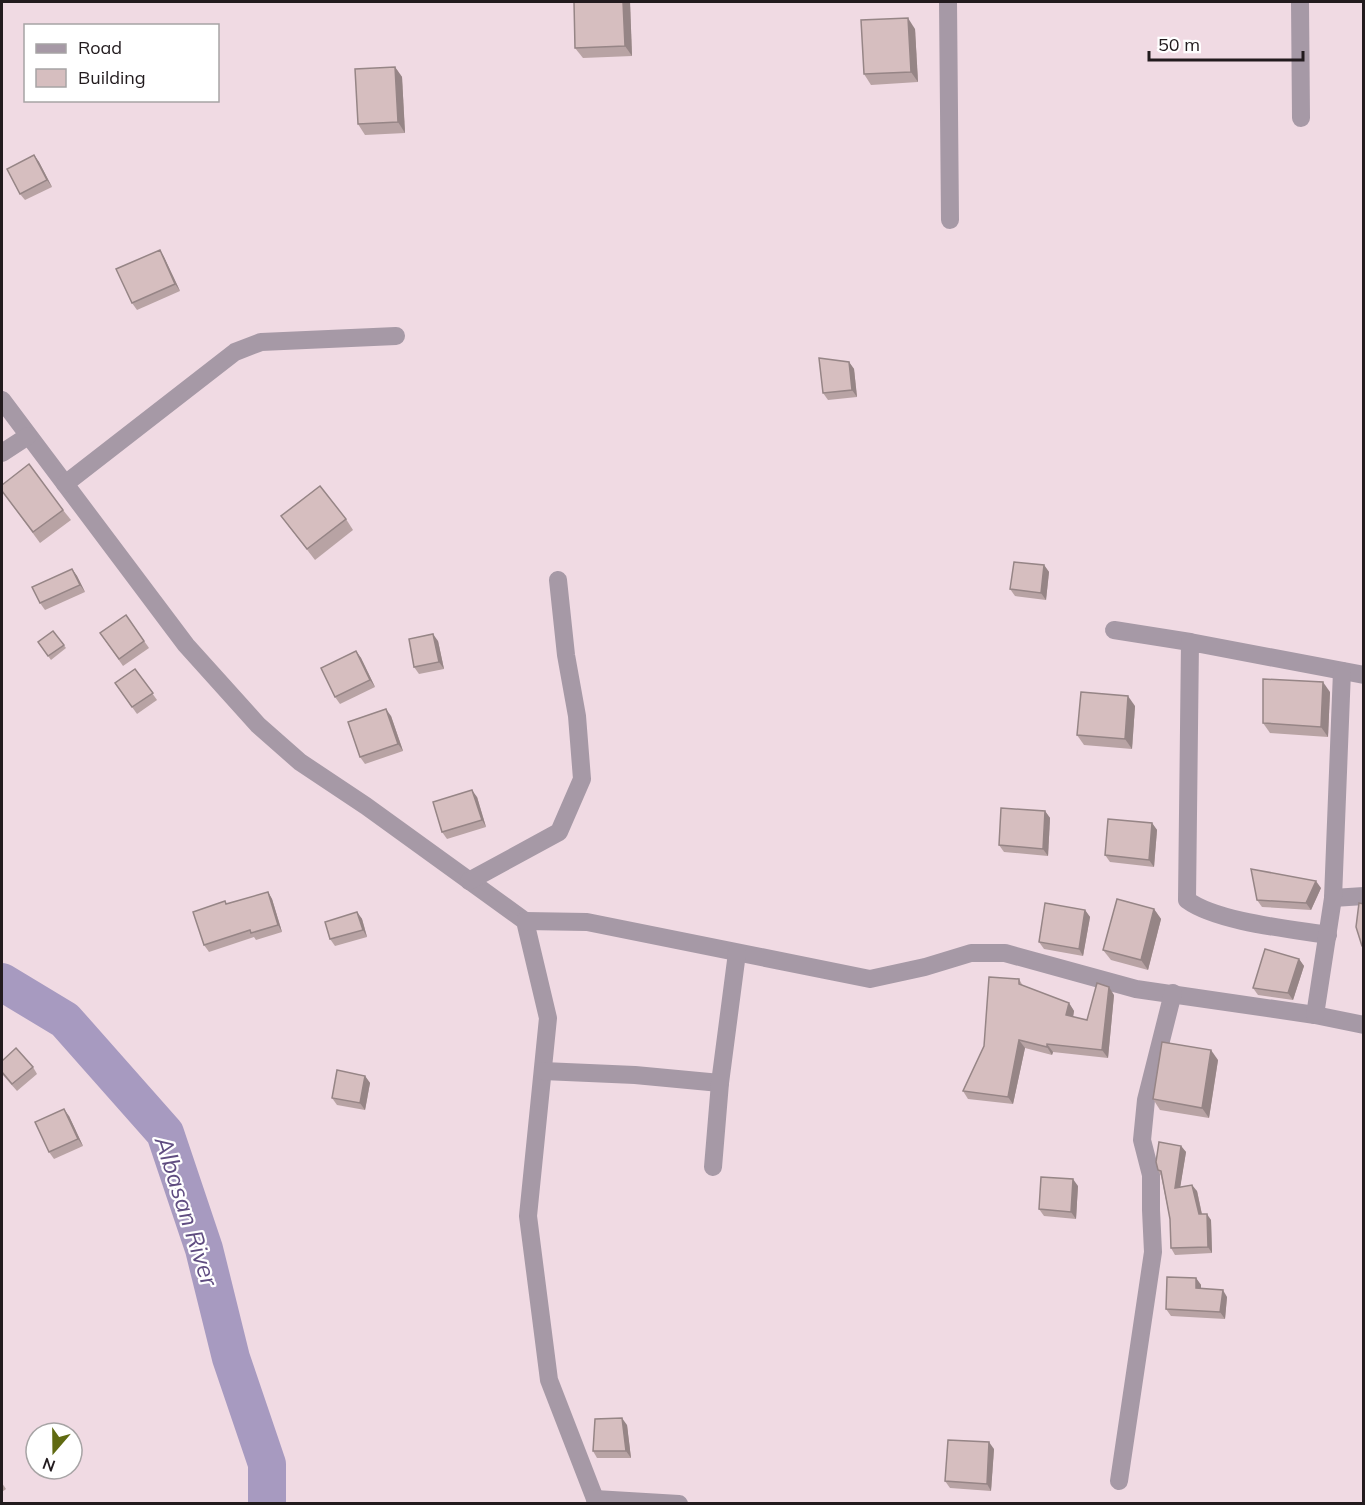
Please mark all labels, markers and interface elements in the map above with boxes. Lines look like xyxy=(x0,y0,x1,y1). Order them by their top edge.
legend xyxy=(24,24,219,102)
scale bar xyxy=(1149,24,1304,62)
text: 50 m xyxy=(1158,33,1200,56)
text: Road xyxy=(78,36,122,59)
text: Building xyxy=(78,66,146,89)
water label: Albasan River xyxy=(148,1131,226,1291)
north arrow xyxy=(24,1421,84,1481)
text: N xyxy=(40,1454,58,1477)

